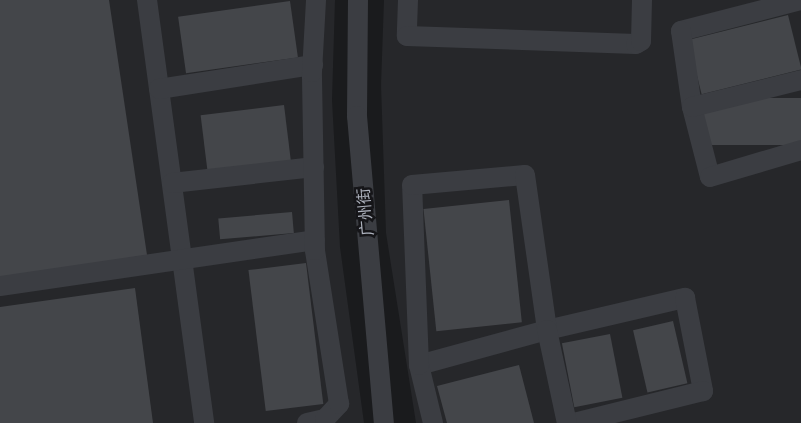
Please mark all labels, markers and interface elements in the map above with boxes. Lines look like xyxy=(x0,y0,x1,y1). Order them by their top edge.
street label: 广州街 xyxy=(353,187,377,237)

